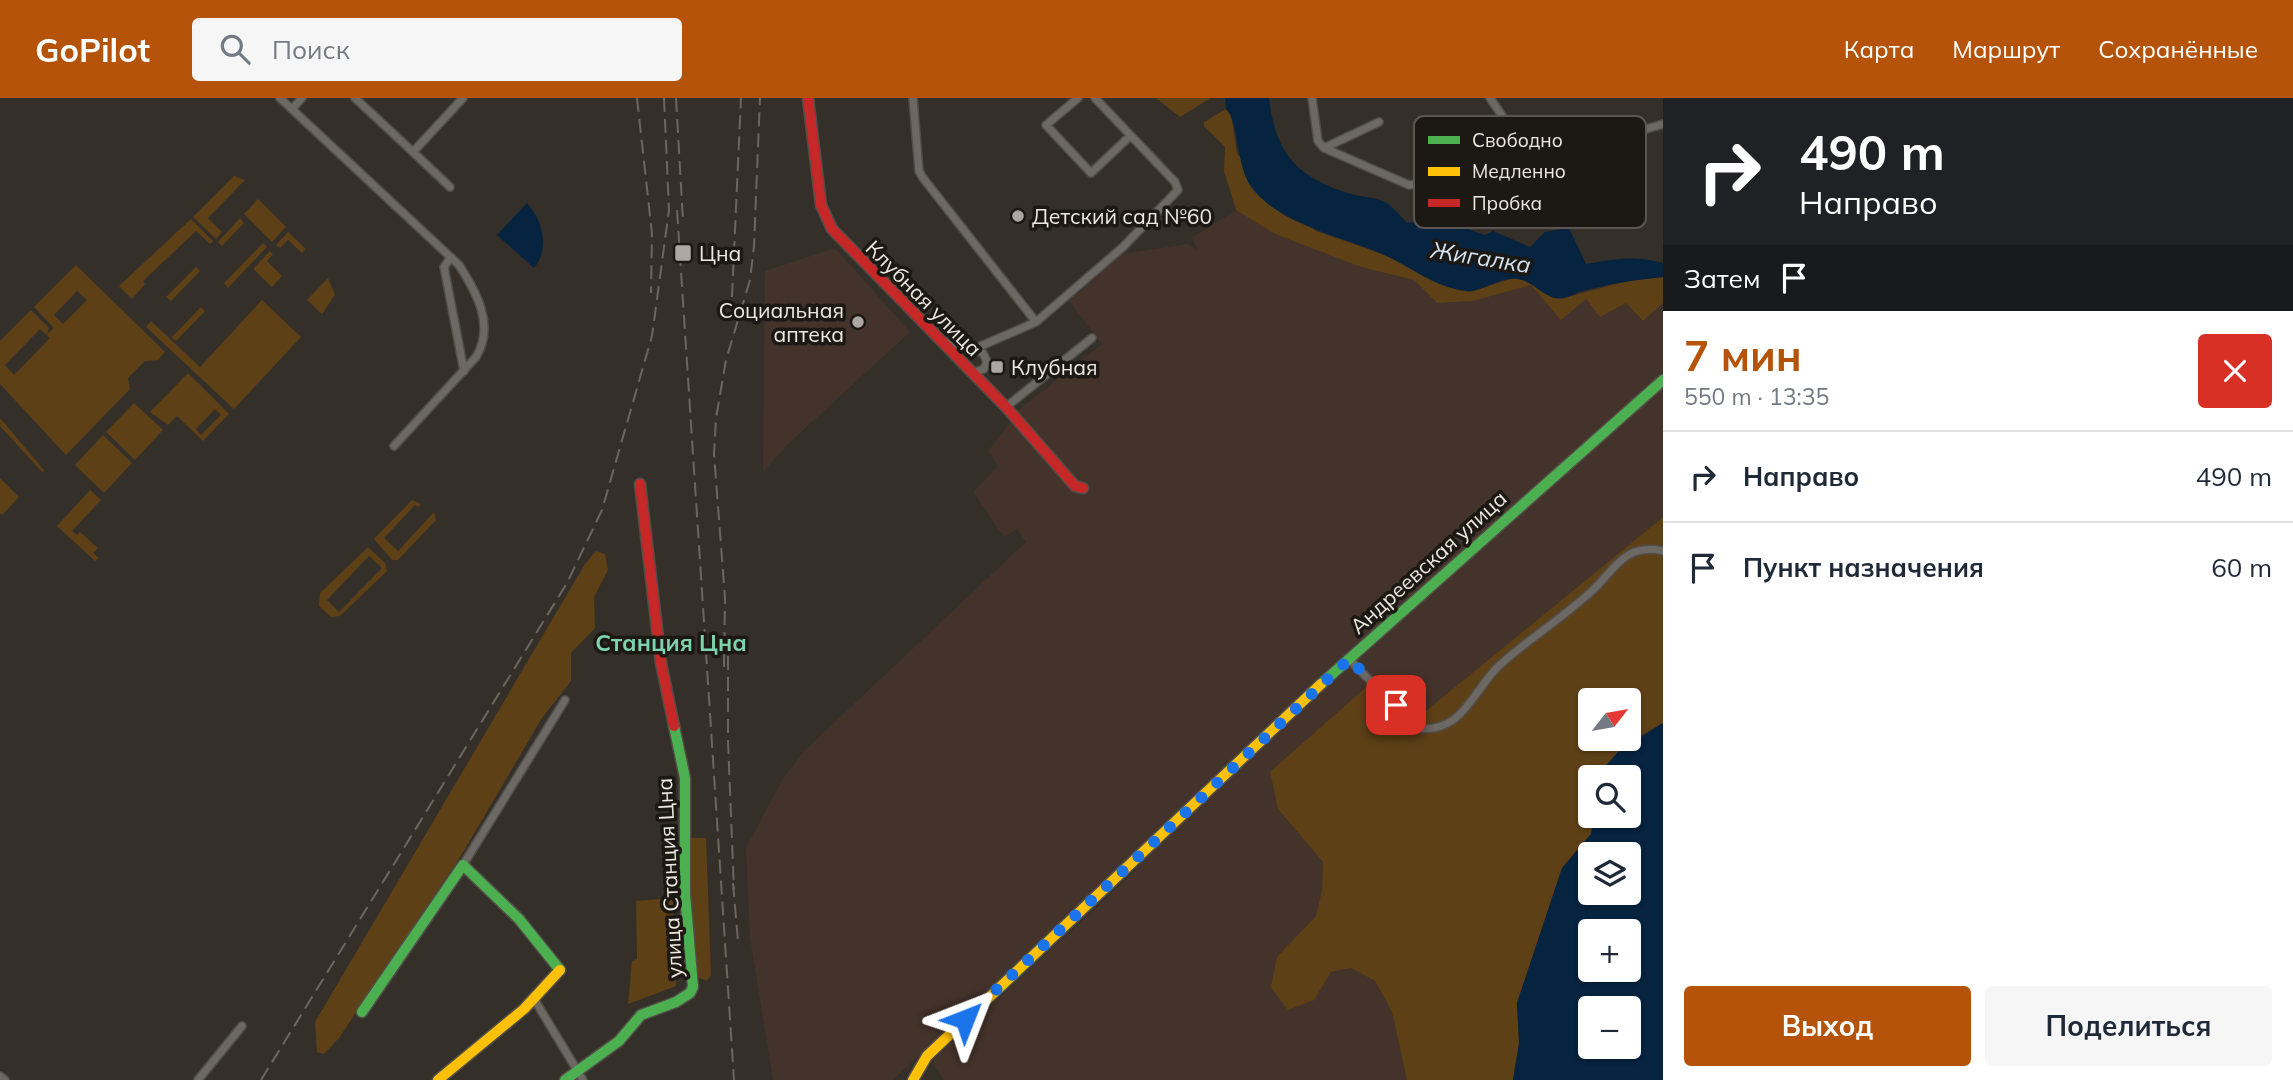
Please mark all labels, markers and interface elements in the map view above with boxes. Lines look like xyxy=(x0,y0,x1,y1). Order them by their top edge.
search box xyxy=(192,18,682,81)
text: GoPilot xyxy=(35,29,150,70)
icon: search xyxy=(216,30,254,68)
text: Поиск xyxy=(272,33,350,66)
text: Карта xyxy=(1844,34,1914,64)
text: Маршрут xyxy=(1952,34,2060,64)
text: Сохранённые xyxy=(2098,34,2258,64)
legend xyxy=(1414,116,1646,228)
text: 490 m xyxy=(1799,121,1945,182)
icon: right xyxy=(1684,126,1775,217)
text: Свободно xyxy=(1472,128,1563,152)
text: Медленно xyxy=(1472,159,1566,183)
text: Направо xyxy=(1799,182,1938,222)
text: Пробка xyxy=(1472,191,1542,215)
place label: Детский сад №60 xyxy=(1032,203,1212,229)
marker: Детский сад №60 xyxy=(1010,208,1026,224)
street label: Клубная улица xyxy=(861,235,987,361)
water label: Жигалка xyxy=(1428,235,1533,279)
place label: Цна xyxy=(699,240,741,266)
marker: Цна xyxy=(673,243,693,263)
icon: arrive xyxy=(1775,259,1813,297)
text: Затем xyxy=(1684,262,1761,295)
place label: Социальная аптека xyxy=(719,297,844,347)
marker: Социальная аптека xyxy=(850,314,866,330)
text: 7 мин xyxy=(1684,329,1802,382)
button: close xyxy=(2198,334,2272,408)
place label: Клубная xyxy=(1011,354,1098,380)
marker: Клубная xyxy=(989,359,1005,375)
text: 550 m · 13:35 xyxy=(1684,382,1829,411)
icon: right xyxy=(1684,458,1722,496)
text: Направо xyxy=(1743,460,1859,493)
text: 490 m xyxy=(2196,460,2272,493)
street label: Андреевская улица xyxy=(1344,485,1512,639)
icon: arrive xyxy=(1684,549,1722,587)
text: Пункт назначения xyxy=(1743,551,1984,584)
text: 60 m xyxy=(2211,551,2272,584)
district label: Станция Цна xyxy=(595,628,747,657)
pin xyxy=(1366,675,1426,735)
icon: arrive xyxy=(1377,686,1415,724)
north arrow xyxy=(1578,688,1642,751)
map controls xyxy=(1578,688,1641,1059)
button: search xyxy=(1578,765,1641,828)
street label: улица Станция Цна xyxy=(651,777,687,979)
button: layers xyxy=(1578,842,1641,905)
button: + xyxy=(1578,919,1641,982)
position arrow xyxy=(928,982,1002,1056)
button: Выход xyxy=(1684,986,1971,1066)
button: Поделиться xyxy=(1985,986,2272,1066)
button: − xyxy=(1578,996,1641,1059)

